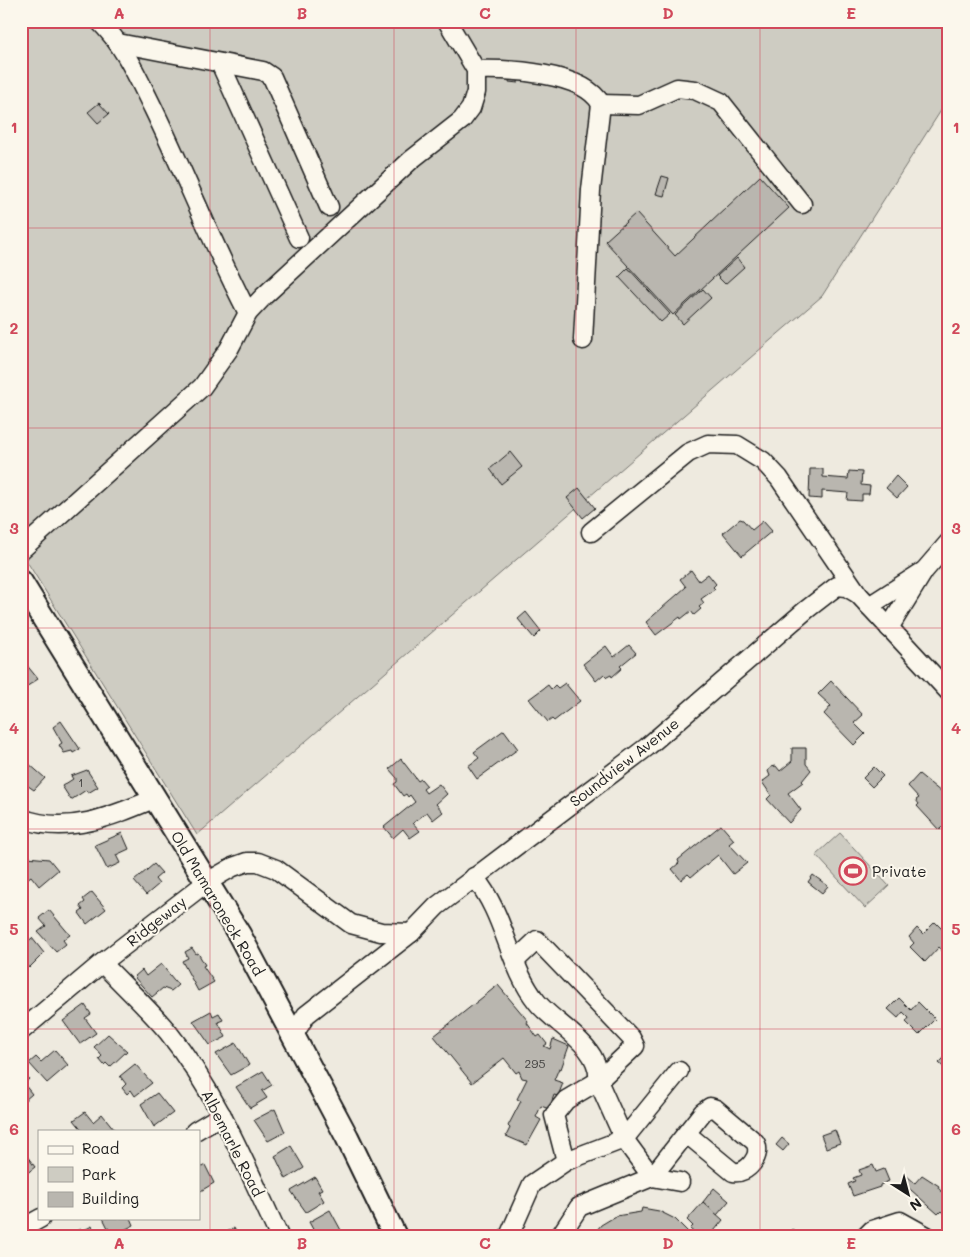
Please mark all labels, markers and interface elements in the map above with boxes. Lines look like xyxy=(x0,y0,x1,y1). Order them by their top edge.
text: A xyxy=(113,2,125,23)
text: B xyxy=(297,2,307,23)
text: C xyxy=(479,2,491,23)
text: D xyxy=(662,2,674,23)
text: E xyxy=(846,2,856,23)
text: 1 xyxy=(10,116,18,137)
text: 1 xyxy=(952,116,960,137)
text: 2 xyxy=(10,317,19,338)
text: 2 xyxy=(952,317,961,338)
text: 3 xyxy=(9,517,19,538)
text: 3 xyxy=(951,517,961,538)
street label: Soundview Avenue xyxy=(565,713,683,811)
text: 4 xyxy=(9,717,19,738)
text: 4 xyxy=(951,717,961,738)
house number: 1 xyxy=(78,774,84,790)
street label: Old Mamaroneck Road xyxy=(167,827,269,979)
sports icon: Private xyxy=(838,856,868,886)
place label: Private xyxy=(872,861,926,881)
street label: Ridgeway xyxy=(122,891,190,951)
text: 5 xyxy=(9,918,19,939)
text: 5 xyxy=(951,918,961,939)
house number: 295 xyxy=(525,1055,545,1071)
street label: Albemarle Road xyxy=(198,1086,268,1200)
text: 6 xyxy=(9,1118,19,1139)
text: 6 xyxy=(951,1118,961,1139)
legend xyxy=(38,1130,200,1220)
text: Road xyxy=(82,1138,119,1158)
text: Park xyxy=(82,1164,116,1184)
north arrow xyxy=(882,1170,932,1220)
text: Building xyxy=(82,1188,139,1208)
text: N xyxy=(906,1194,926,1216)
text: A xyxy=(113,1232,125,1253)
text: B xyxy=(297,1232,307,1253)
text: C xyxy=(479,1232,491,1253)
text: D xyxy=(662,1232,674,1253)
text: E xyxy=(846,1232,856,1253)

